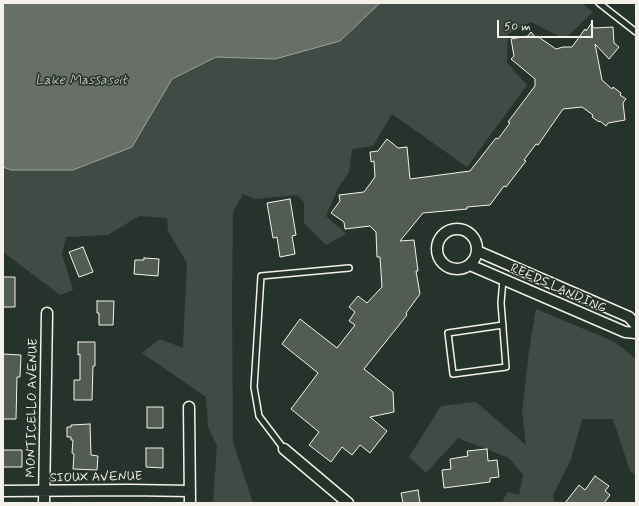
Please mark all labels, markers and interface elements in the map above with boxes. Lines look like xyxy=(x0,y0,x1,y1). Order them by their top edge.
scale bar xyxy=(499,12,595,38)
text: 50 m xyxy=(504,19,531,35)
water label: Lake Massasoit xyxy=(35,73,127,89)
street label: REEDS LANDING xyxy=(508,261,608,317)
street label: MONTICELLO AVENUE xyxy=(24,338,42,478)
street label: SIOUX AVENUE xyxy=(49,469,143,487)

